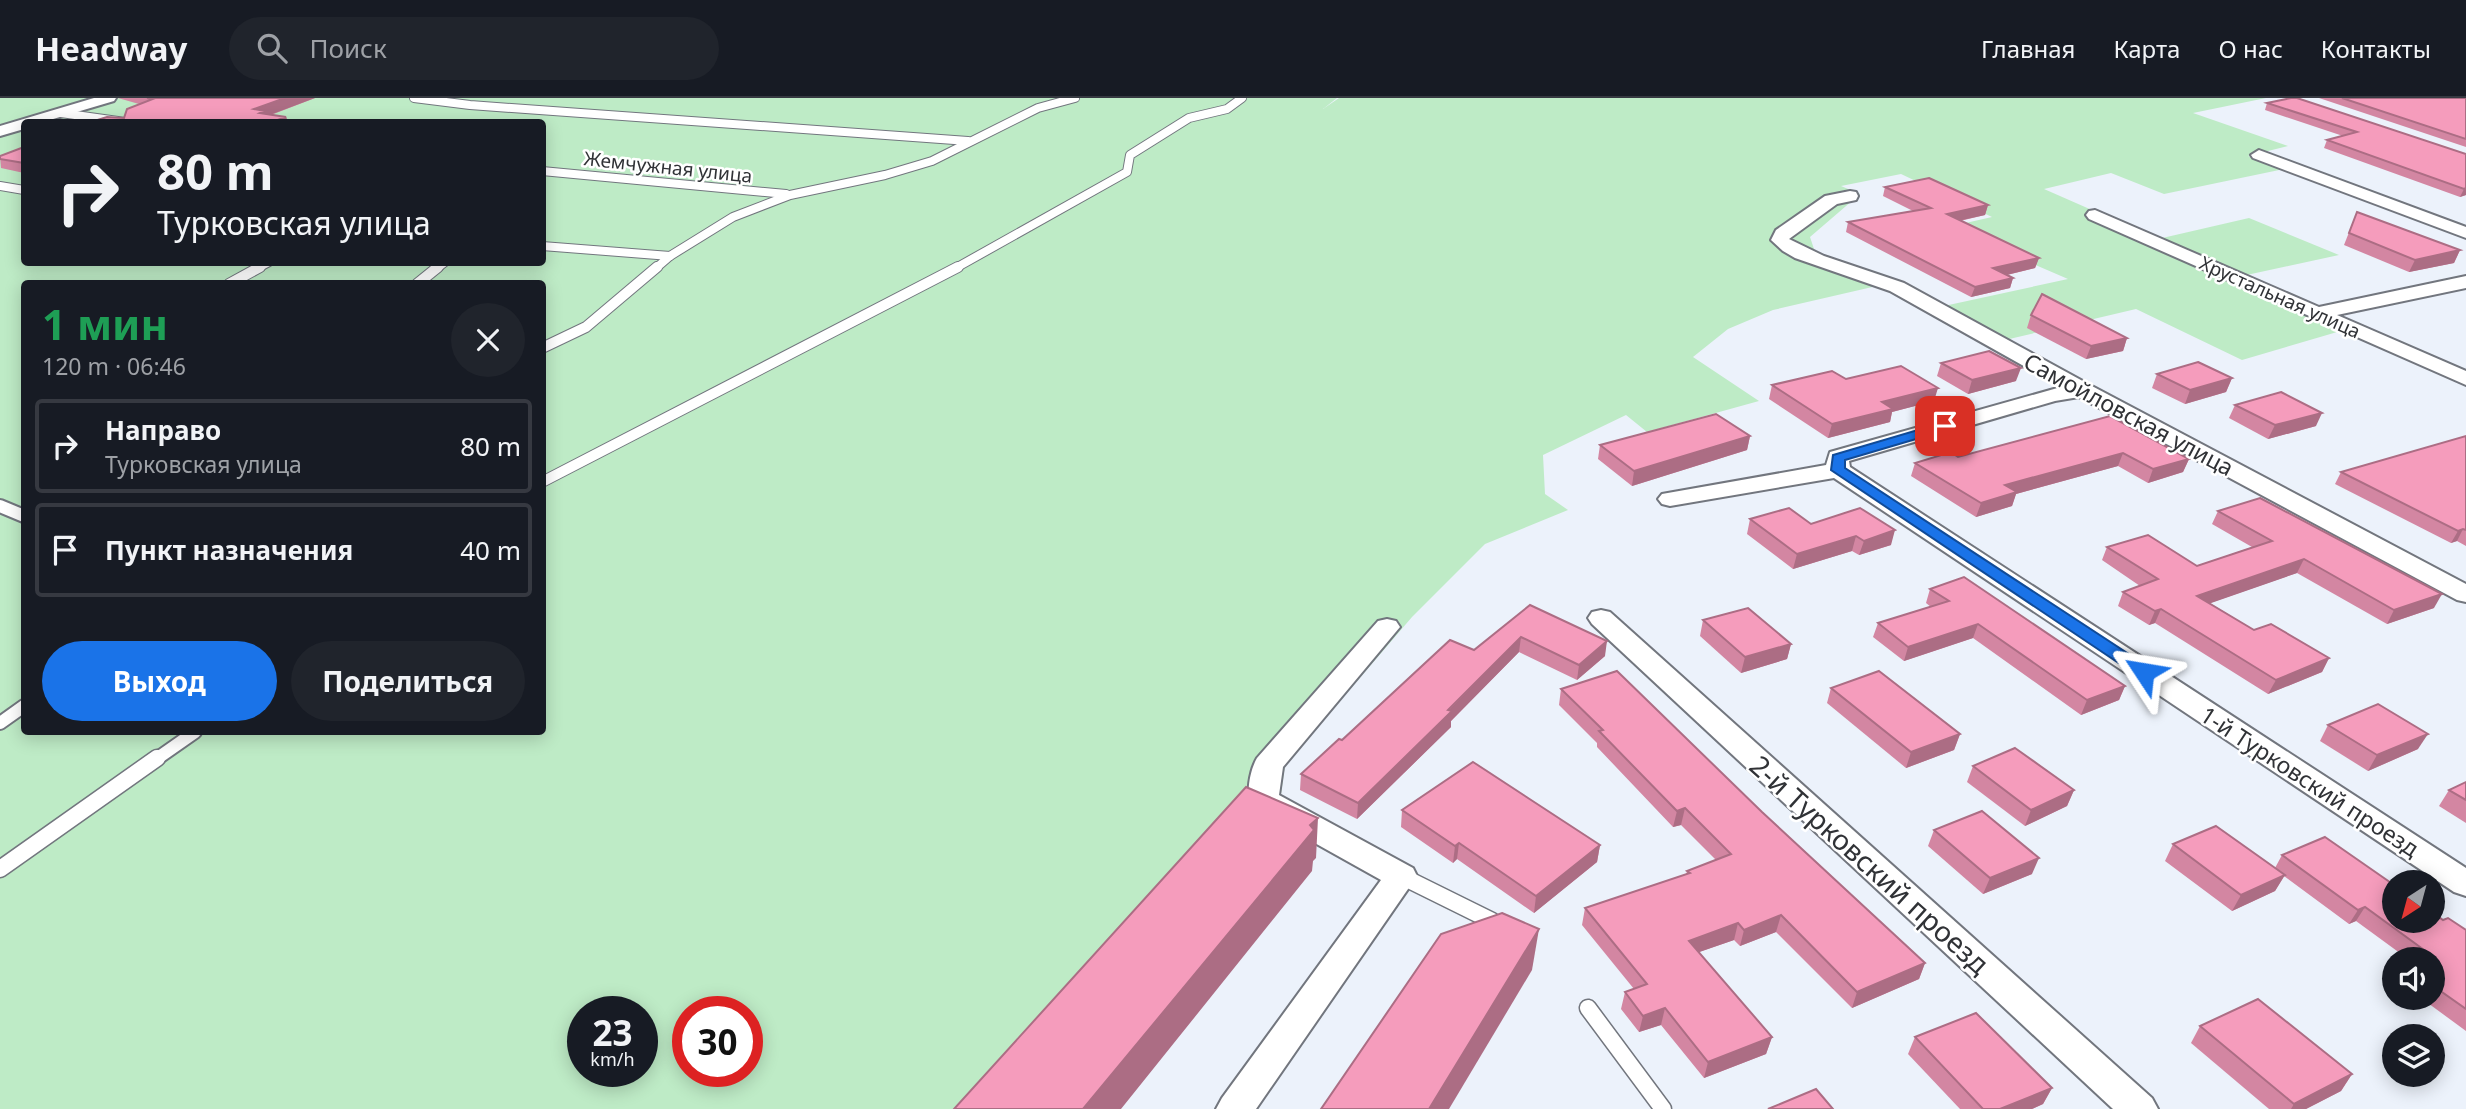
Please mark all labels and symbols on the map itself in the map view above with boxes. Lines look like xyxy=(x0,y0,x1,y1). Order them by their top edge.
street label: Жемчужная улица xyxy=(583,145,753,189)
street label: Хрустальная улица xyxy=(2195,250,2365,344)
street label: Самойловская улица xyxy=(2018,345,2240,483)
pin xyxy=(1915,396,1975,456)
position arrow xyxy=(2107,635,2181,709)
street label: 1-й Турковский проезд xyxy=(2194,698,2426,864)
street label: 2-й Турковский проезд xyxy=(1742,746,1998,982)
north arrow xyxy=(2382,870,2445,933)
speed limit sign: 30 xyxy=(672,996,763,1087)

